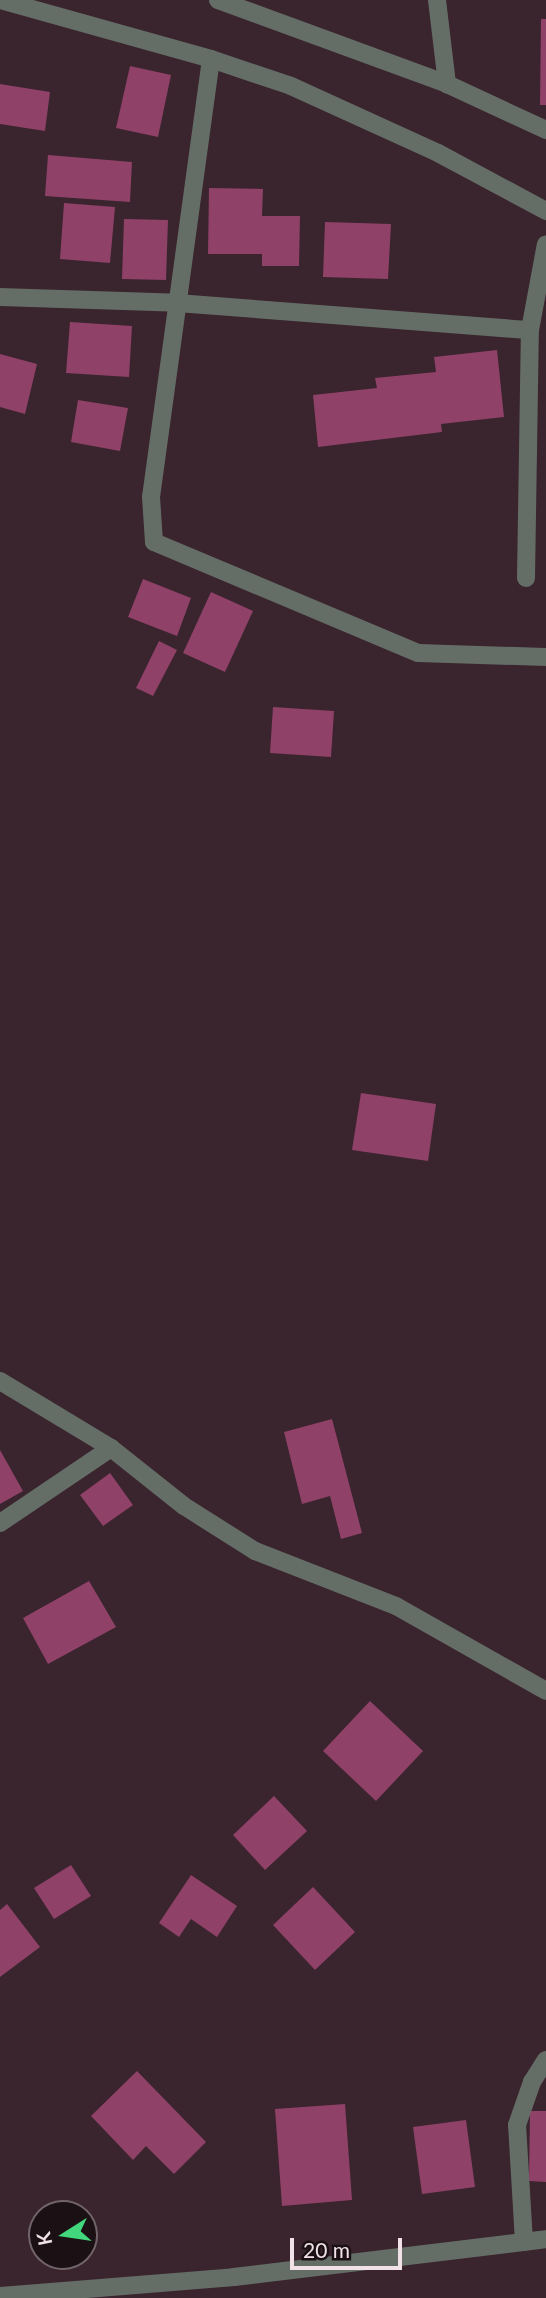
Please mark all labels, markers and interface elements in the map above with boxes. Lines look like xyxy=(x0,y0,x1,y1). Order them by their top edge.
north arrow xyxy=(28,2200,98,2270)
scale bar xyxy=(294,2224,406,2268)
text: K xyxy=(31,2230,57,2248)
text: 20 m xyxy=(303,2237,350,2262)

